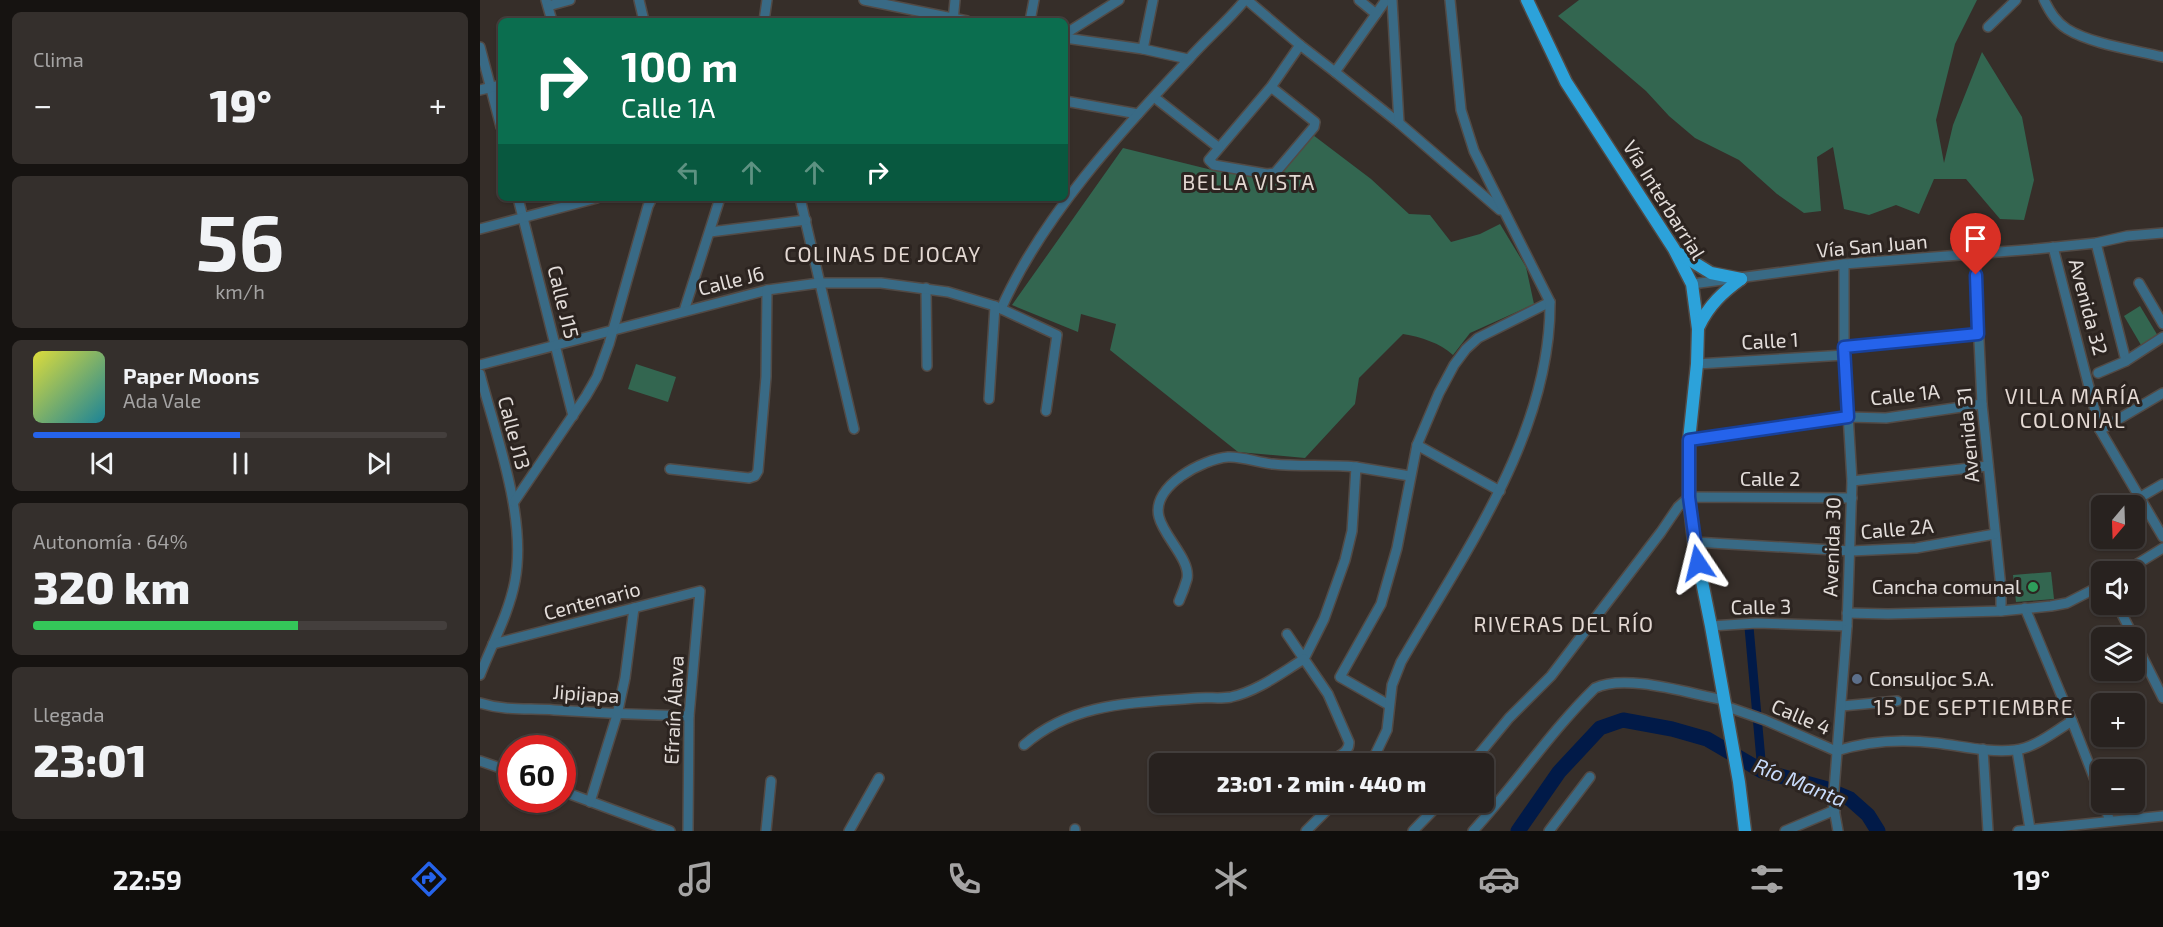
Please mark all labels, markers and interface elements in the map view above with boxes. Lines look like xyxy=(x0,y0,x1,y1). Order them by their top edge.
text: 100 m xyxy=(621,40,738,90)
icon: right xyxy=(522,42,600,120)
text: Clima xyxy=(33,47,84,71)
text: 19° xyxy=(209,77,272,131)
text: − xyxy=(33,84,52,124)
text: + xyxy=(429,84,447,124)
text: Calle 1A xyxy=(621,91,715,123)
street label: Vía Interbarrial xyxy=(1619,135,1711,264)
icon: left xyxy=(672,156,705,189)
icon: ahead xyxy=(735,156,768,189)
icon: ahead xyxy=(798,156,831,189)
icon: right xyxy=(861,156,894,189)
district label: BELLA VISTA xyxy=(1182,169,1316,194)
text: 56 xyxy=(195,193,285,287)
pin xyxy=(1950,213,2001,275)
icon: arrive xyxy=(1959,222,1992,255)
street label: Vía San Juan xyxy=(1815,228,1928,262)
district label: COLINAS DE JOCAY xyxy=(784,241,982,266)
street label: Avenida 32 xyxy=(2065,256,2113,358)
street label: Calle J6 xyxy=(695,260,766,300)
street label: Calle J15 xyxy=(543,263,585,341)
text: km/h xyxy=(215,279,265,303)
street label: Calle 1 xyxy=(1741,327,1799,353)
text: Paper Moons xyxy=(123,362,259,388)
street label: Calle 1A xyxy=(1869,378,1941,410)
district label: VILLA MARÍA COLONIAL xyxy=(2005,383,2141,432)
street label: Avenida 31 xyxy=(1951,386,1983,484)
text: Ada Vale xyxy=(123,388,201,412)
street label: Calle J13 xyxy=(494,393,536,472)
icon: previous xyxy=(86,447,119,480)
icon: pause xyxy=(224,447,257,480)
icon: next xyxy=(362,447,395,480)
street label: Calle 2 xyxy=(1740,466,1800,490)
north arrow xyxy=(2091,495,2145,549)
map controls xyxy=(2091,495,2145,813)
street label: Avenida 30 xyxy=(1817,497,1845,597)
street label: Calle 2A xyxy=(1859,513,1935,543)
text: Autonomía · 64% xyxy=(33,529,188,553)
position arrow xyxy=(1666,531,1730,595)
text: 320 km xyxy=(33,559,190,613)
button: sound xyxy=(2091,561,2145,615)
place label: Cancha comunal xyxy=(1872,574,2021,598)
street label: Centenario xyxy=(541,576,643,624)
marker: Cancha comunal xyxy=(2026,580,2040,594)
street label: Calle 3 xyxy=(1730,593,1791,619)
district label: RIVERAS DEL RÍO xyxy=(1473,611,1655,636)
button: layers xyxy=(2091,627,2145,681)
street label: Efraín Álava xyxy=(658,655,688,765)
place label: Consuljoc S.A. xyxy=(1869,666,1994,690)
marker: Consuljoc S.A. xyxy=(1850,672,1864,686)
street label: Jipijapa xyxy=(552,679,620,707)
street label: Calle 4 xyxy=(1768,693,1835,739)
button: + xyxy=(2091,693,2145,747)
district label: 15 DE SEPTIEMBRE xyxy=(1874,694,2074,719)
text: Llegada xyxy=(33,702,104,726)
text: 23:01 xyxy=(33,732,147,786)
speed limit sign: 60 xyxy=(498,735,576,813)
water label: Río Manta xyxy=(1751,752,1850,811)
button: − xyxy=(2091,759,2145,813)
text: 23:01 · 2 min · 440 m xyxy=(1217,770,1426,796)
icon: directions xyxy=(408,858,450,900)
icon: music xyxy=(675,858,717,900)
icon: phone xyxy=(943,858,985,900)
icon: climate xyxy=(1210,858,1252,900)
icon: car xyxy=(1478,858,1520,900)
icon: filters xyxy=(1746,858,1788,900)
text: 22:59 xyxy=(113,863,182,895)
text: 19° xyxy=(2013,863,2050,895)

